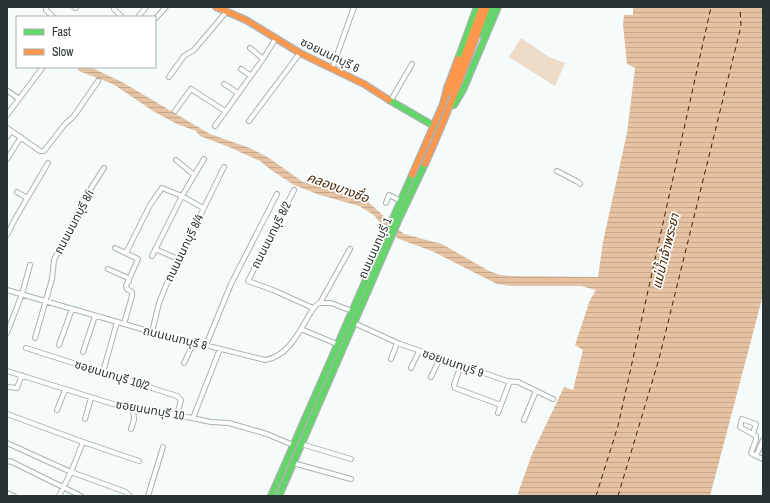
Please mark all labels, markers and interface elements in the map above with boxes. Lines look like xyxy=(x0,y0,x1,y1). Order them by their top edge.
legend xyxy=(16,16,156,68)
text: Fast xyxy=(52,24,71,40)
street label: ซอยนนทบุรี 6 xyxy=(298,34,362,76)
text: Slow xyxy=(52,44,74,60)
water label: คลองบางซื่อ xyxy=(305,167,372,207)
street label: ถนนนนทบุรี 8/i xyxy=(50,187,98,257)
street label: ถนนนนทบุรี 8/2 xyxy=(247,199,295,271)
street label: ถนนนนทบุรี 8/4 xyxy=(161,211,208,285)
water label: แม่น้ำเจ้าพระยา xyxy=(647,211,683,291)
street label: ถนนนนทบุรี 1 xyxy=(354,214,396,281)
street label: ถนนนนทบุรี 8 xyxy=(141,322,209,354)
street label: ซอยนนทบุรี 9 xyxy=(420,345,486,381)
street label: ซอยนนทบุรี 10/2 xyxy=(73,356,151,394)
street label: ซอยนนทบุรี 10 xyxy=(114,396,186,424)

